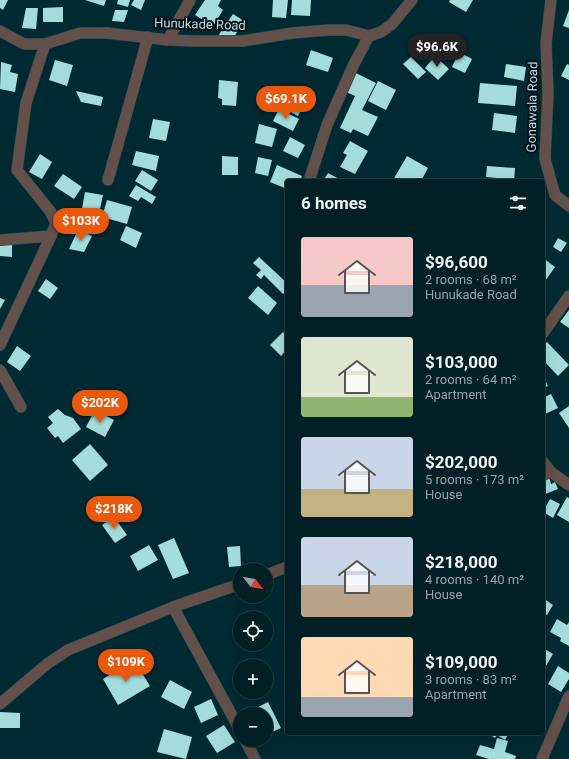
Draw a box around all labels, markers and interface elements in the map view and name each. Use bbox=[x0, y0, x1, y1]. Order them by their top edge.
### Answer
street label: Hunukade Road bbox=[154, 15, 246, 33]
pin: $96.6K bbox=[404, 34, 470, 68]
text: $96.6K bbox=[416, 39, 458, 54]
street label: Gonawala Road bbox=[524, 62, 540, 152]
pin: $69.1K bbox=[253, 86, 319, 120]
text: $69.1K bbox=[265, 91, 307, 106]
icon: filters bbox=[507, 192, 529, 214]
text: 6 homes bbox=[301, 193, 367, 213]
pin: $103K bbox=[53, 208, 109, 242]
text: $103K bbox=[62, 213, 100, 228]
text: $96,600 bbox=[425, 252, 488, 272]
icon: home bbox=[333, 253, 381, 301]
text: 2 rooms · 68 m² bbox=[425, 272, 517, 287]
text: Hunukade Road bbox=[425, 287, 517, 302]
text: $103,000 bbox=[425, 352, 497, 372]
icon: home bbox=[333, 353, 381, 401]
text: 2 rooms · 64 m² bbox=[425, 372, 517, 387]
text: Apartment bbox=[425, 387, 487, 402]
pin: $202K bbox=[72, 390, 128, 424]
text: $202K bbox=[81, 395, 119, 410]
text: $202,000 bbox=[425, 452, 497, 472]
icon: home bbox=[333, 453, 381, 501]
text: 5 rooms · 173 m² bbox=[425, 472, 524, 487]
text: House bbox=[425, 487, 462, 502]
pin: $218K bbox=[86, 496, 142, 530]
text: $218K bbox=[95, 501, 133, 516]
text: $218,000 bbox=[425, 552, 497, 572]
icon: home bbox=[333, 553, 381, 601]
north arrow bbox=[233, 563, 273, 603]
map controls bbox=[233, 563, 273, 747]
text: 4 rooms · 140 m² bbox=[425, 572, 524, 587]
text: House bbox=[425, 587, 462, 602]
button: locate bbox=[233, 611, 273, 651]
pin: $109K bbox=[98, 649, 154, 683]
text: $109,000 bbox=[425, 652, 497, 672]
icon: home bbox=[333, 653, 381, 701]
text: $109K bbox=[107, 654, 145, 669]
button: + bbox=[233, 659, 273, 699]
text: 3 rooms · 83 m² bbox=[425, 672, 517, 687]
text: Apartment bbox=[425, 687, 487, 702]
button: − bbox=[233, 707, 273, 747]

